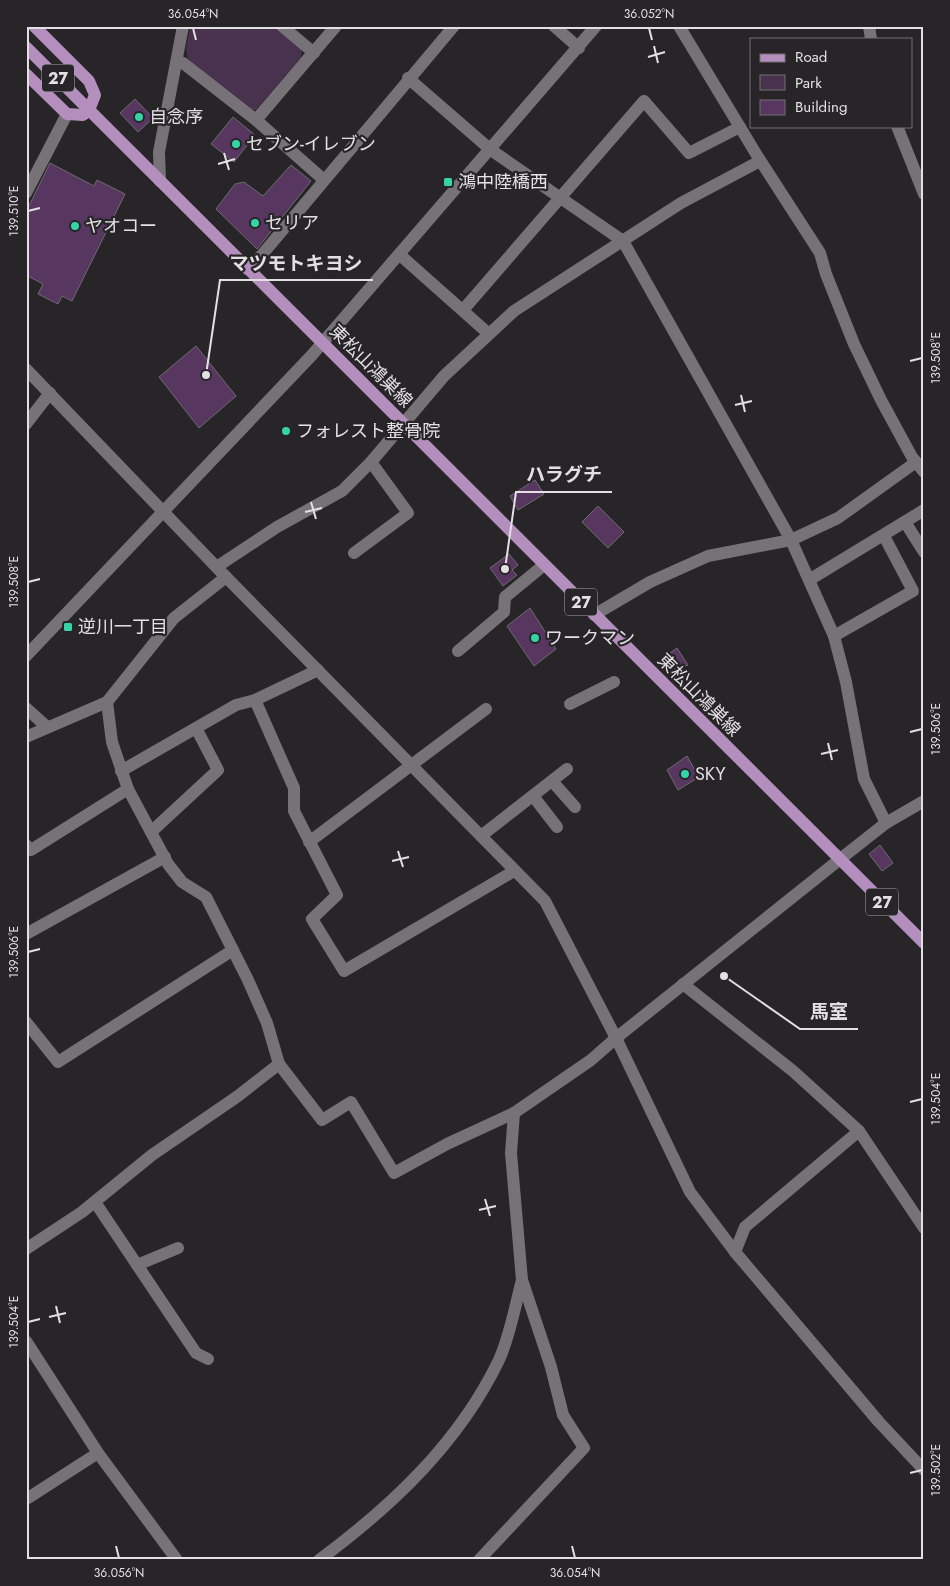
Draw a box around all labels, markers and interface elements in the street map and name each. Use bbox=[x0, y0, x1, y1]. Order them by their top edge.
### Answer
text: 36.054°N bbox=[168, 5, 218, 23]
text: 36.052°N bbox=[624, 5, 674, 23]
legend bbox=[750, 38, 912, 128]
text: Road bbox=[795, 46, 827, 68]
road number: 27 bbox=[42, 64, 74, 92]
text: Park bbox=[795, 72, 822, 94]
text: Building bbox=[795, 96, 847, 118]
place label: 自念序 bbox=[149, 104, 203, 130]
marker: 自念序 bbox=[133, 111, 145, 123]
place label: セブン-イレブン bbox=[246, 131, 376, 157]
marker: セブン-イレブン bbox=[230, 138, 242, 150]
place label: 鴻中陸橋西 bbox=[458, 169, 548, 195]
marker: 鴻中陸橋西 bbox=[442, 176, 454, 188]
text: 139.510°E bbox=[5, 186, 23, 236]
place label: セリア bbox=[265, 210, 319, 236]
place label: ヤオコー bbox=[85, 213, 157, 239]
marker: セリア bbox=[249, 217, 261, 229]
marker: ヤオコー bbox=[69, 220, 81, 232]
callout: マツモトキヨシ bbox=[220, 246, 373, 280]
text: マツモトキヨシ bbox=[229, 250, 363, 277]
street label: 東松山鴻巣線 bbox=[324, 319, 418, 413]
text: 139.508°E bbox=[927, 332, 945, 384]
place label: フォレスト整骨院 bbox=[296, 418, 440, 444]
marker: フォレスト整骨院 bbox=[280, 425, 292, 437]
callout: ハラグチ bbox=[516, 458, 612, 492]
text: ハラグチ bbox=[526, 461, 602, 488]
text: 139.508°E bbox=[5, 556, 23, 608]
road number: 27 bbox=[565, 588, 597, 616]
place label: 逆川一丁目 bbox=[78, 614, 168, 640]
marker: 逆川一丁目 bbox=[62, 621, 74, 633]
place label: ワークマン bbox=[545, 625, 635, 651]
marker: ワークマン bbox=[529, 632, 541, 644]
street label: 東松山鴻巣線 bbox=[652, 648, 746, 742]
text: 139.506°E bbox=[927, 703, 945, 755]
place label: SKY bbox=[695, 761, 727, 787]
marker: SKY bbox=[679, 768, 691, 780]
road number: 27 bbox=[866, 889, 898, 916]
text: 139.506°E bbox=[5, 926, 23, 978]
callout: 馬室 bbox=[800, 995, 858, 1029]
text: 馬室 bbox=[810, 998, 848, 1025]
text: 139.504°E bbox=[927, 1073, 945, 1125]
text: 139.504°E bbox=[5, 1296, 23, 1348]
text: 139.502°E bbox=[927, 1444, 945, 1496]
text: 36.056°N bbox=[94, 1564, 144, 1582]
text: 36.054°N bbox=[550, 1564, 600, 1582]

